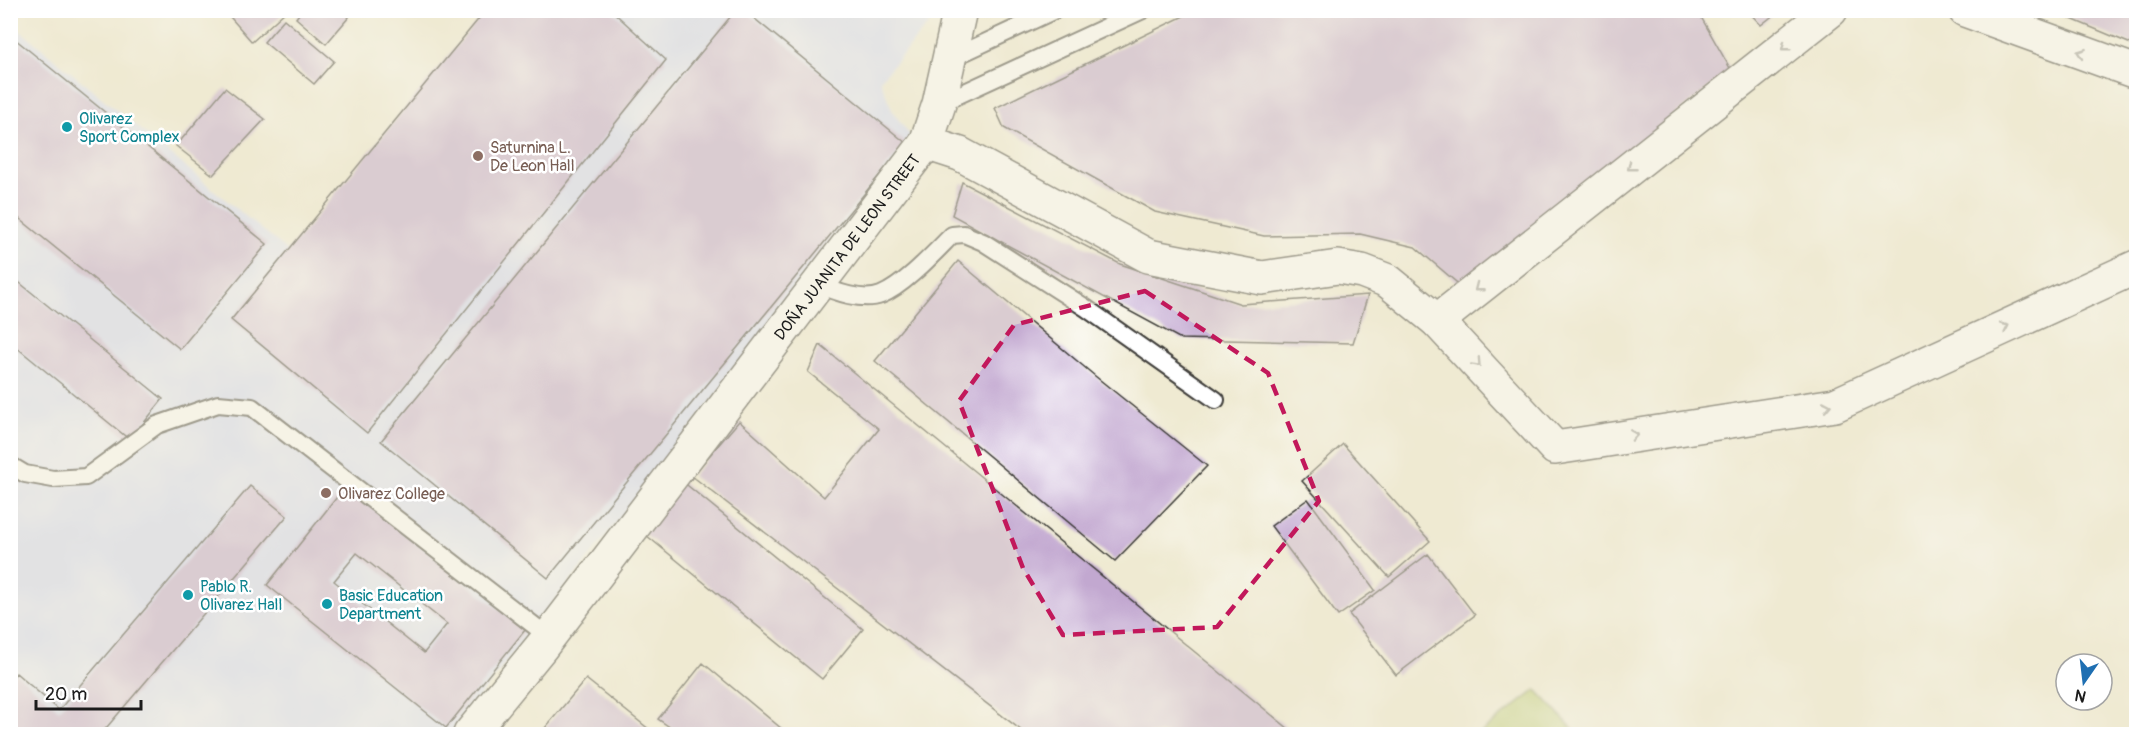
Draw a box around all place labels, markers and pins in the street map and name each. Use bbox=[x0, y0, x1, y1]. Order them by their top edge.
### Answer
place label: Olivarez Sport Complex bbox=[79, 109, 180, 147]
marker: Olivarez Sport Complex bbox=[60, 120, 74, 134]
place label: Saturnina L. De Leon Hall bbox=[490, 138, 574, 176]
marker: Saturnina L. De Leon Hall bbox=[471, 149, 485, 163]
place label: Olivarez College bbox=[338, 484, 445, 504]
marker: Olivarez College bbox=[319, 486, 333, 500]
place label: Pablo R. Olivarez Hall bbox=[200, 577, 282, 615]
place label: Basic Education Department bbox=[339, 586, 443, 624]
marker: Pablo R. Olivarez Hall bbox=[181, 588, 195, 602]
marker: Basic Education Department bbox=[320, 597, 334, 611]

